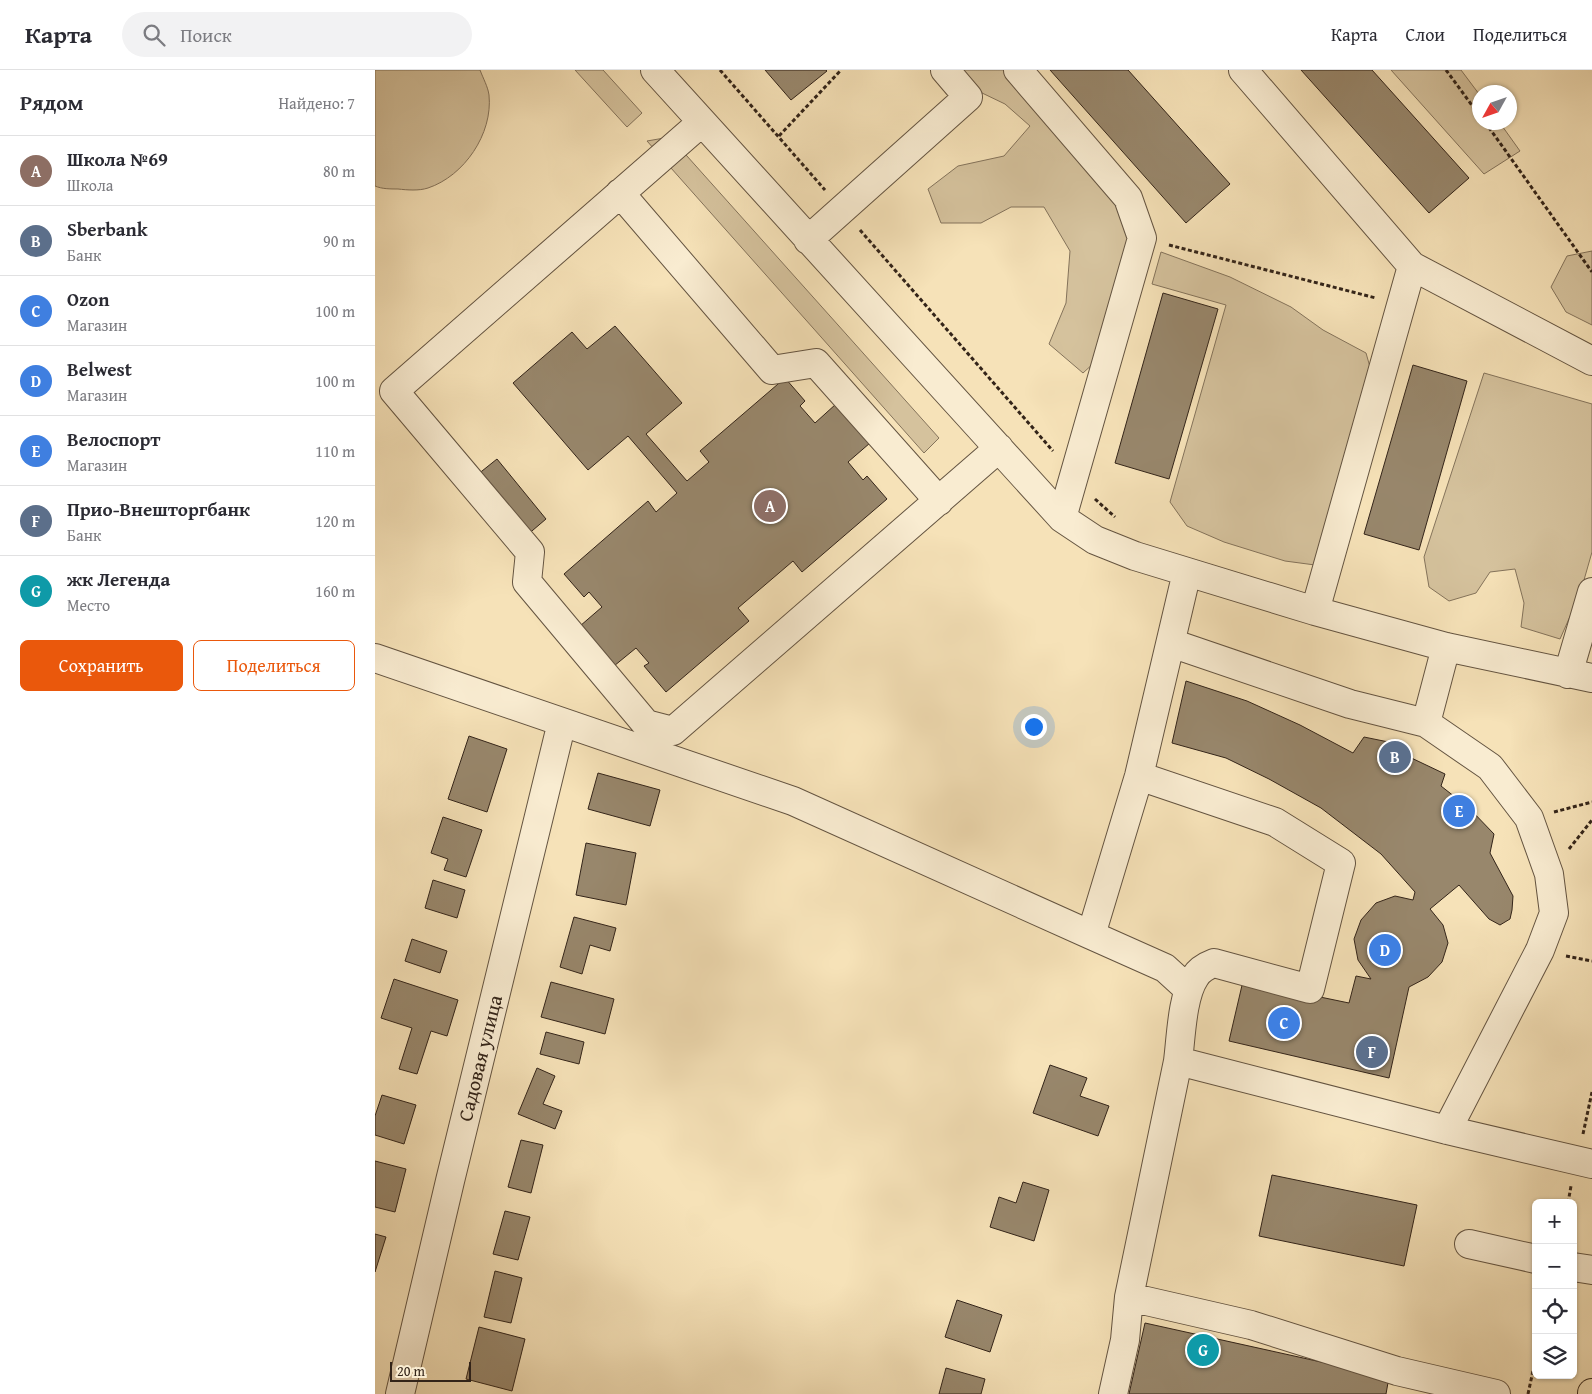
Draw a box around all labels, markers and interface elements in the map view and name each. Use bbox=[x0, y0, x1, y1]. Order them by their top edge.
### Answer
search box bbox=[122, 12, 472, 57]
text: Карта bbox=[25, 17, 92, 52]
icon: search bbox=[140, 21, 168, 49]
text: Поиск bbox=[180, 21, 232, 49]
text: Карта bbox=[1331, 21, 1378, 48]
text: Слои bbox=[1406, 21, 1445, 48]
text: Поделиться bbox=[1473, 21, 1567, 48]
north arrow bbox=[1472, 85, 1517, 130]
text: Рядом bbox=[20, 87, 83, 118]
text: Найдено: 7 bbox=[278, 91, 355, 115]
text: Школа №69 bbox=[67, 145, 168, 173]
text: A bbox=[31, 159, 41, 183]
text: 80 m bbox=[323, 159, 355, 183]
text: Школа bbox=[67, 173, 113, 197]
text: Sberbank bbox=[67, 215, 148, 243]
text: B bbox=[31, 229, 41, 253]
text: 90 m bbox=[323, 229, 355, 253]
text: Банк bbox=[67, 243, 101, 267]
text: Ozon bbox=[67, 285, 109, 313]
text: C bbox=[31, 299, 41, 323]
text: 100 m bbox=[315, 299, 355, 323]
text: Магазин bbox=[67, 313, 127, 337]
text: Belwest bbox=[67, 355, 132, 383]
text: D bbox=[31, 369, 41, 393]
text: 100 m bbox=[315, 369, 355, 393]
text: Магазин bbox=[67, 383, 127, 407]
text: Велоспорт bbox=[67, 425, 160, 453]
text: E bbox=[32, 439, 40, 463]
text: 110 m bbox=[315, 439, 355, 463]
text: Магазин bbox=[67, 453, 127, 477]
pin: A bbox=[754, 487, 786, 525]
text: Прио-Внешторгбанк bbox=[67, 495, 250, 523]
text: F bbox=[32, 509, 40, 533]
text: 120 m bbox=[315, 509, 355, 533]
text: Банк bbox=[67, 523, 101, 547]
text: жк Легенда bbox=[67, 565, 170, 593]
text: G bbox=[31, 579, 41, 603]
text: 160 m bbox=[315, 579, 355, 603]
text: Место bbox=[67, 593, 110, 617]
button: Сохранить bbox=[20, 640, 183, 691]
button: Поделиться bbox=[193, 640, 355, 691]
your location bbox=[1021, 714, 1047, 740]
pin: B bbox=[1379, 738, 1411, 776]
pin: E bbox=[1443, 792, 1475, 830]
pin: D bbox=[1369, 931, 1401, 969]
street label: Садовая улица bbox=[450, 991, 509, 1124]
pin: C bbox=[1268, 1004, 1300, 1042]
pin: F bbox=[1356, 1033, 1388, 1071]
map controls bbox=[1532, 1199, 1577, 1379]
button: + bbox=[1532, 1199, 1577, 1244]
button: − bbox=[1532, 1244, 1577, 1289]
button: locate bbox=[1532, 1289, 1577, 1334]
pin: G bbox=[1187, 1331, 1219, 1369]
button: layers bbox=[1532, 1334, 1577, 1379]
scale bar bbox=[390, 1359, 471, 1382]
text: 20 m bbox=[397, 1361, 425, 1381]

